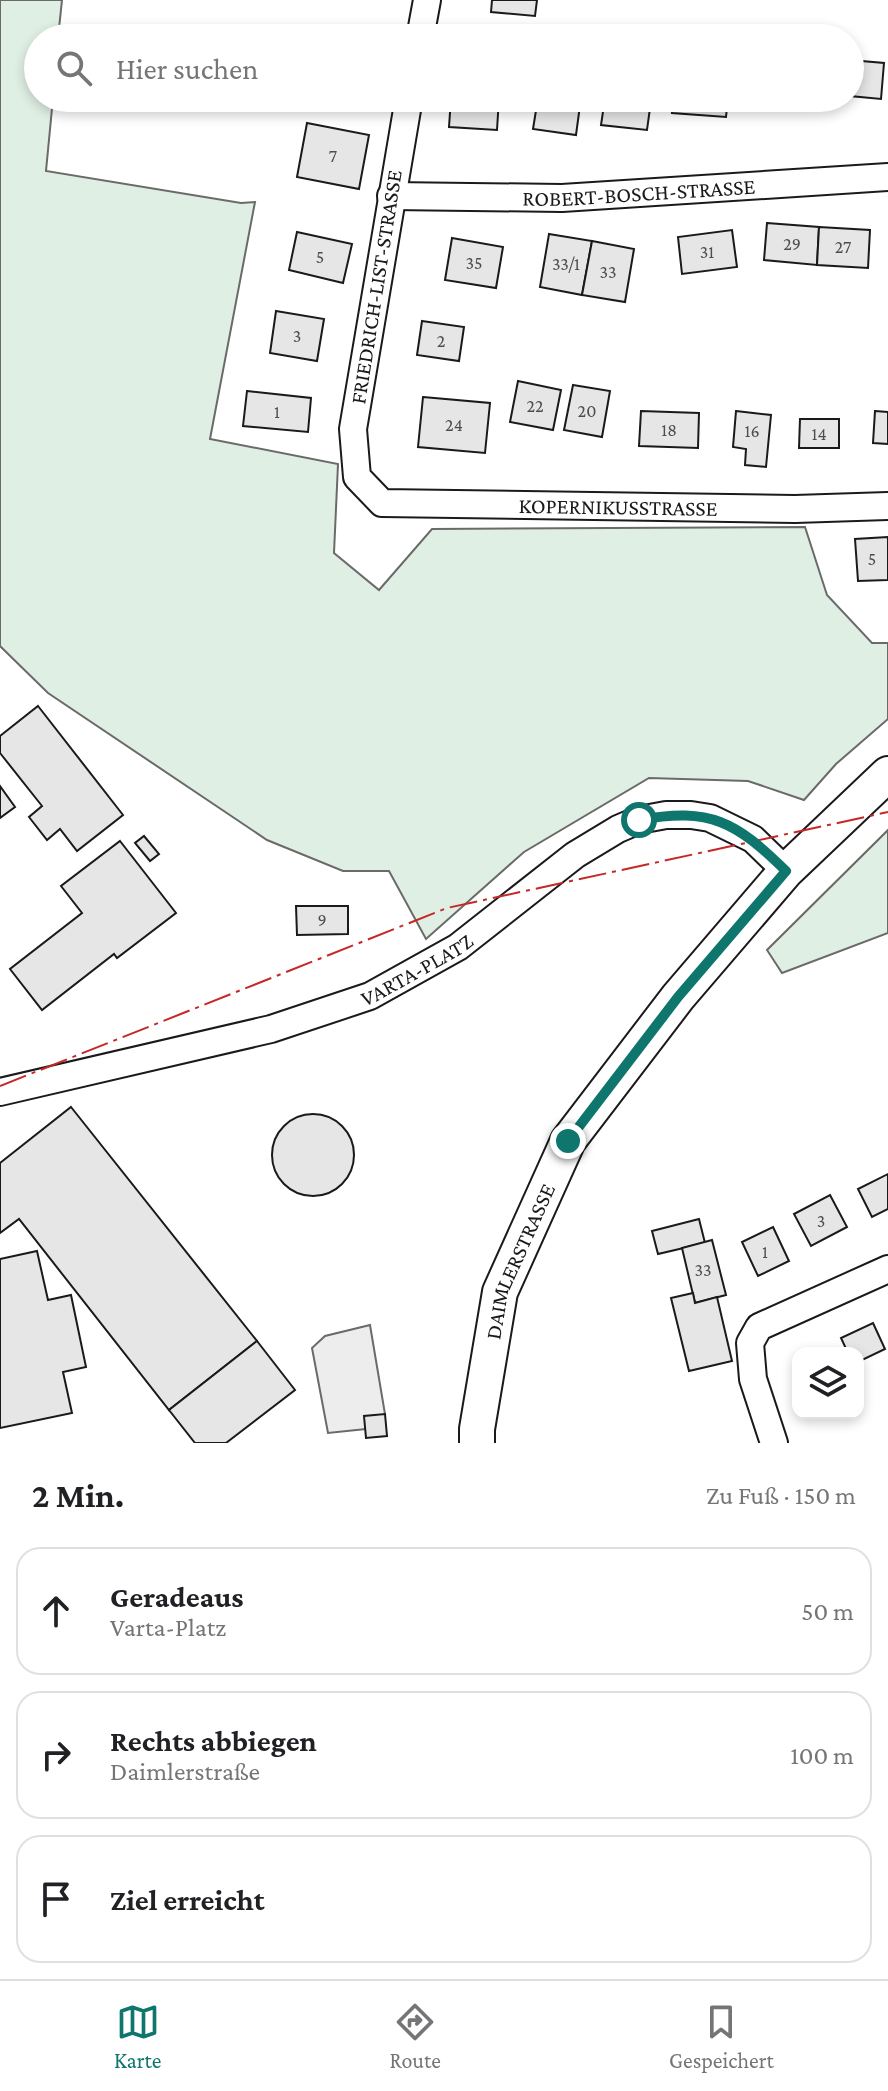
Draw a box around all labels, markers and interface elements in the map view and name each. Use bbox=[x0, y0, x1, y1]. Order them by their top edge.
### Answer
search box bbox=[24, 24, 864, 112]
icon: search bbox=[52, 46, 96, 90]
text: Hier suchen bbox=[116, 52, 258, 85]
house number: 7 bbox=[329, 146, 337, 166]
street label: FRIEDRICH-LIST-STRASSE bbox=[345, 168, 407, 406]
street label: ROBERT-BOSCH-STRASSE bbox=[522, 173, 756, 211]
house number: 29 bbox=[783, 234, 801, 254]
house number: 27 bbox=[835, 237, 851, 257]
house number: 31 bbox=[700, 242, 714, 262]
house number: 5 bbox=[316, 247, 324, 267]
house number: 35 bbox=[465, 253, 483, 273]
house number: 33/1 bbox=[552, 254, 580, 274]
house number: 33 bbox=[600, 262, 617, 282]
house number: 3 bbox=[293, 326, 301, 346]
house number: 2 bbox=[437, 331, 445, 351]
house number: 22 bbox=[526, 396, 544, 416]
house number: 20 bbox=[578, 401, 596, 421]
house number: 1 bbox=[274, 402, 280, 422]
house number: 24 bbox=[445, 415, 463, 435]
house number: 18 bbox=[661, 420, 677, 440]
house number: 16 bbox=[744, 421, 760, 441]
house number: 14 bbox=[811, 424, 827, 444]
street label: KOPERNIKUSSTRASSE bbox=[518, 492, 718, 520]
house number: 5 bbox=[868, 549, 876, 569]
route start bbox=[621, 802, 657, 838]
house number: 9 bbox=[317, 910, 327, 930]
street label: VARTA-PLATZ bbox=[358, 928, 478, 1011]
route end bbox=[550, 1123, 586, 1159]
street label: DAIMLERSTRASSE bbox=[480, 1179, 560, 1341]
house number: 3 bbox=[817, 1211, 825, 1231]
house number: 1 bbox=[762, 1242, 768, 1262]
house number: 33 bbox=[695, 1260, 712, 1280]
map controls bbox=[792, 1347, 864, 1419]
button: layers bbox=[792, 1347, 864, 1419]
text: 2 Min. bbox=[32, 1477, 124, 1514]
text: Zu Fuß · 150 m bbox=[706, 1481, 856, 1510]
text: Geradeaus bbox=[110, 1580, 244, 1613]
icon: ahead bbox=[34, 1589, 78, 1633]
text: 50 m bbox=[801, 1597, 854, 1626]
text: Varta-Platz bbox=[110, 1613, 226, 1642]
text: Rechts abbiegen bbox=[110, 1724, 317, 1757]
icon: right bbox=[34, 1733, 78, 1777]
text: 100 m bbox=[790, 1741, 854, 1770]
text: Daimlerstraße bbox=[110, 1757, 260, 1786]
icon: arrive bbox=[34, 1877, 78, 1921]
text: Ziel erreicht bbox=[110, 1883, 265, 1916]
tab: Karte bbox=[114, 2000, 161, 2073]
tab: Route bbox=[390, 2000, 441, 2073]
tab: Gespeichert bbox=[669, 2000, 774, 2073]

